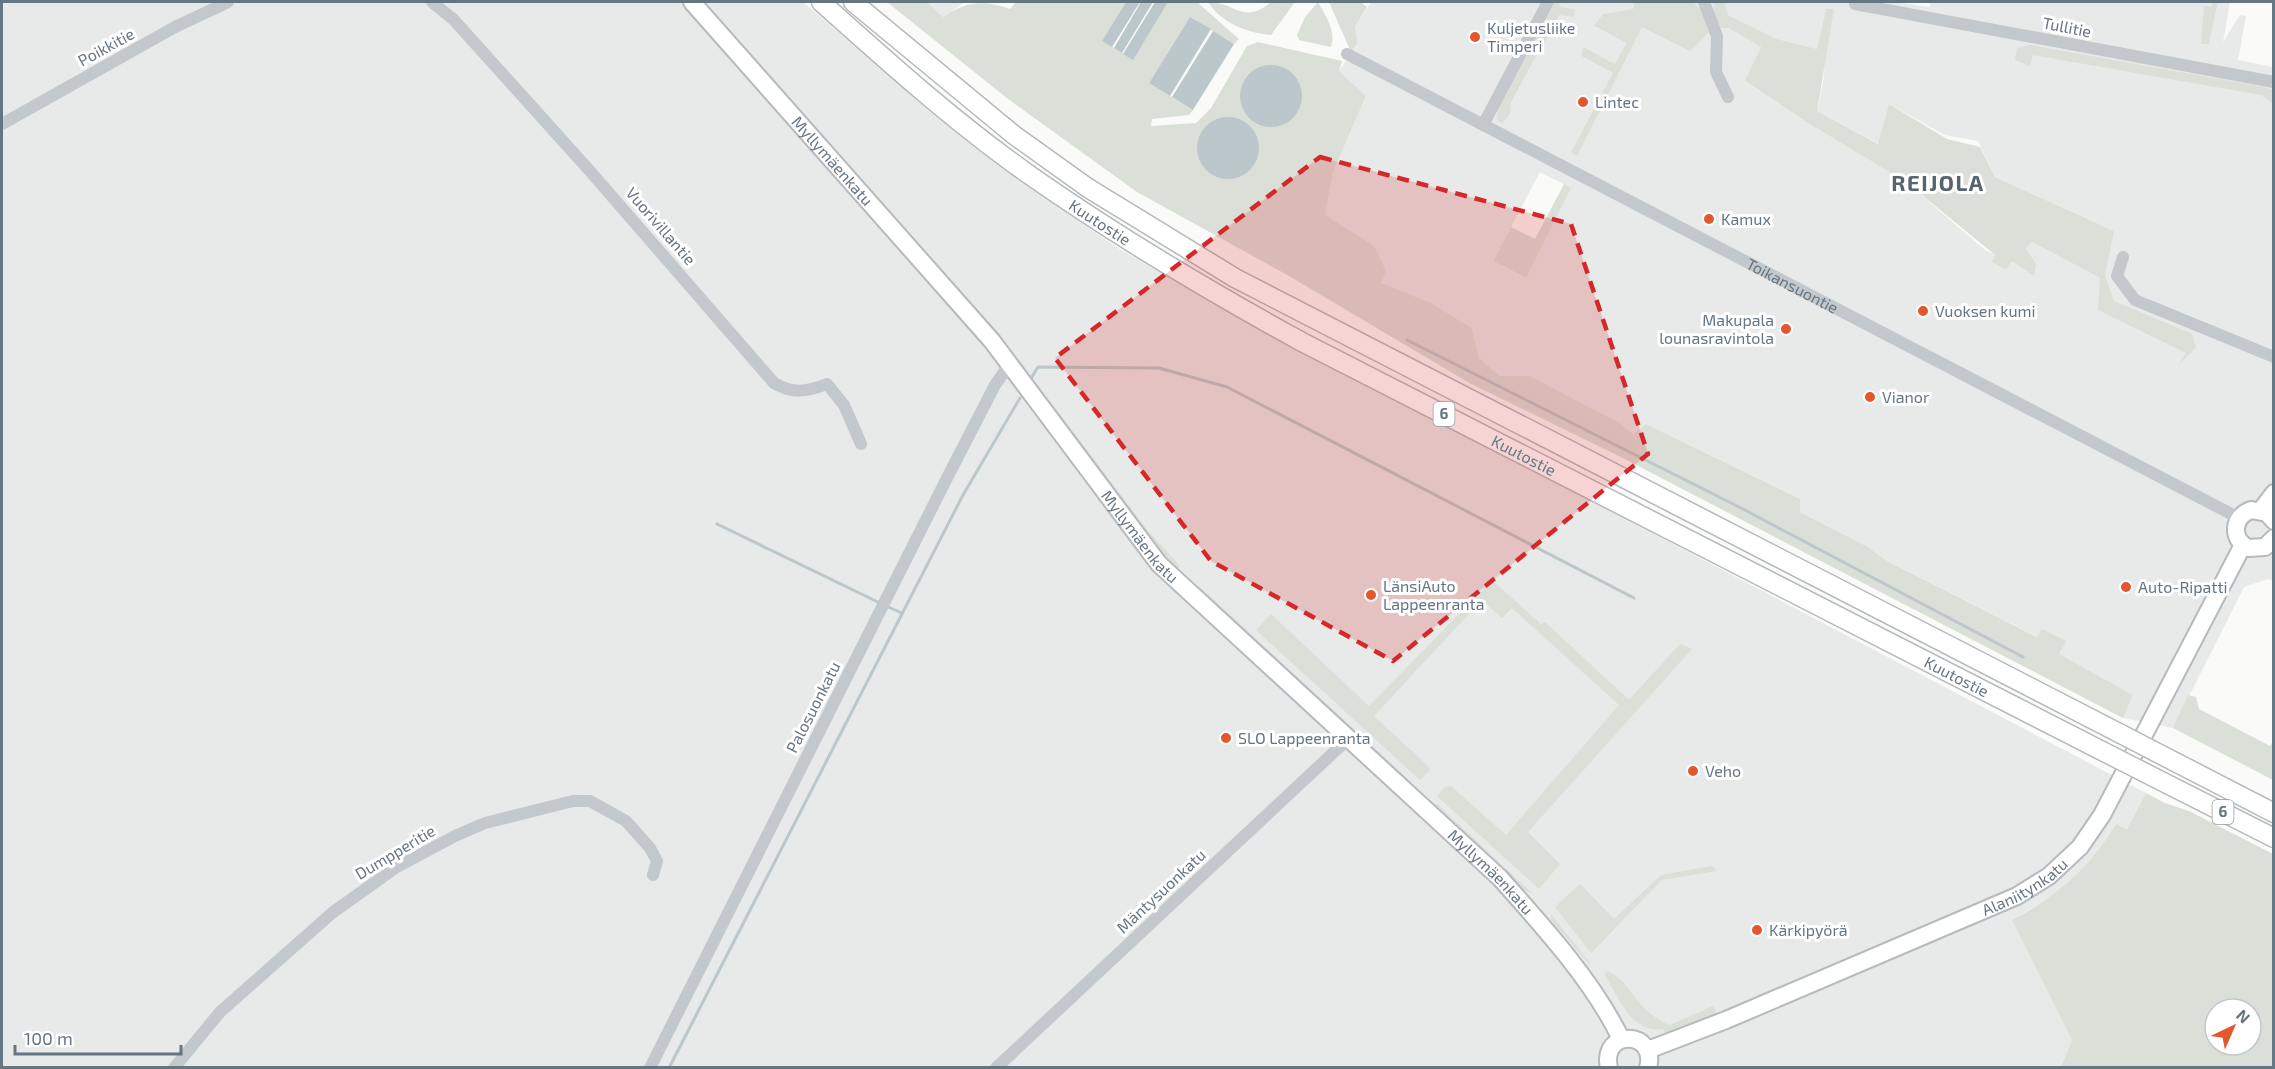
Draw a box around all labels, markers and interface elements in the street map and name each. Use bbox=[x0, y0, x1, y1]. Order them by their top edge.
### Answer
street label: Tullitie bbox=[2041, 12, 2093, 41]
place label: Kuljetusliike Timperi bbox=[1487, 18, 1575, 55]
street label: Poikkitie bbox=[74, 23, 137, 70]
marker: Kuljetusliike Timperi bbox=[1468, 30, 1482, 44]
place label: Lintec bbox=[1595, 92, 1639, 111]
marker: Lintec bbox=[1576, 95, 1590, 109]
street label: Myllymäenkatu bbox=[788, 112, 877, 209]
district label: REIJOLA bbox=[1891, 169, 1985, 195]
street label: Vuorivillantie bbox=[623, 183, 700, 268]
street label: Kuutostie bbox=[1066, 195, 1135, 249]
place label: Kamux bbox=[1721, 209, 1771, 228]
marker: Kamux bbox=[1702, 212, 1716, 226]
street label: Toikansuontie bbox=[1743, 253, 1842, 317]
place label: Vuoksen kumi bbox=[1935, 301, 2036, 320]
marker: Vuoksen kumi bbox=[1916, 304, 1930, 318]
place label: Makupala lounasravintola bbox=[1659, 310, 1774, 347]
marker: Makupala lounasravintola bbox=[1779, 322, 1793, 336]
place label: Vianor bbox=[1882, 387, 1930, 406]
marker: Vianor bbox=[1863, 390, 1877, 404]
road number: 6 bbox=[1434, 402, 1454, 426]
street label: Kuutostie bbox=[1489, 431, 1559, 479]
street label: Myllymäenkatu bbox=[1098, 486, 1183, 586]
place label: LänsiAuto Lappeenranta bbox=[1383, 576, 1484, 613]
place label: Auto-Ripatti bbox=[2138, 577, 2228, 596]
marker: Auto-Ripatti bbox=[2119, 580, 2133, 594]
marker: LänsiAuto Lappeenranta bbox=[1364, 588, 1378, 602]
street label: Kuutostie bbox=[1922, 652, 1992, 700]
street label: Palosuonkatu bbox=[781, 658, 844, 756]
place label: SLO Lappeenranta bbox=[1238, 728, 1371, 747]
marker: SLO Lappeenranta bbox=[1219, 731, 1233, 745]
place label: Veho bbox=[1705, 761, 1741, 780]
marker: Veho bbox=[1686, 764, 1700, 778]
road number: 6 bbox=[2212, 800, 2234, 824]
street label: Dumpperitie bbox=[351, 820, 438, 883]
street label: Myllymäenkatu bbox=[1444, 825, 1538, 918]
street label: Mäntysuonkatu bbox=[1112, 845, 1209, 937]
street label: Alaniitynkatu bbox=[1979, 854, 2071, 919]
place label: Kärkipyörä bbox=[1769, 920, 1848, 939]
marker: Kärkipyörä bbox=[1750, 923, 1764, 937]
north arrow bbox=[2203, 997, 2263, 1057]
text: N bbox=[2233, 1005, 2255, 1027]
scale bar bbox=[15, 1018, 182, 1056]
text: 100 m bbox=[24, 1027, 73, 1049]

